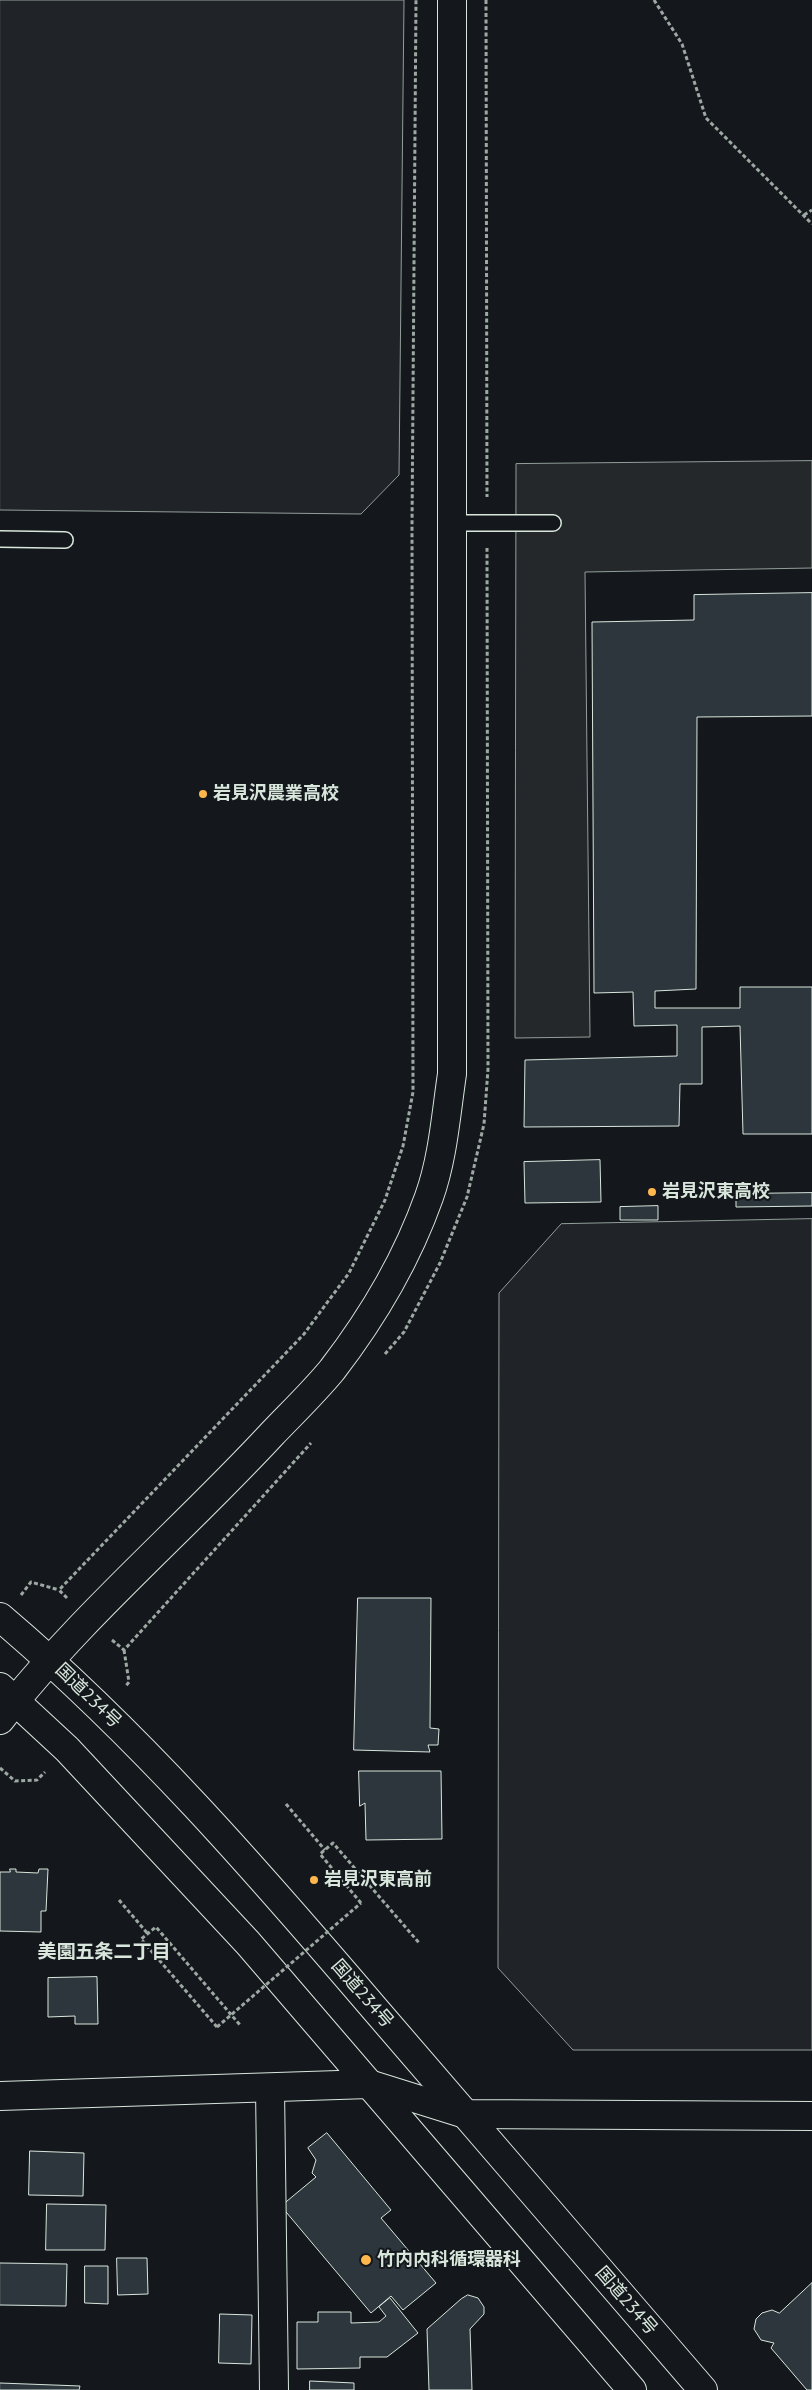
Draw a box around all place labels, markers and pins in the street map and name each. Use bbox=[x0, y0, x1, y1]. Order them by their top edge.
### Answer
place label: 岩見沢農業高校 bbox=[213, 783, 339, 805]
marker: 岩見沢農業高校 bbox=[197, 788, 209, 800]
place label: 岩見沢東高校 bbox=[662, 1181, 770, 1203]
marker: 岩見沢東高校 bbox=[646, 1186, 658, 1198]
place label: 岩見沢東高前 bbox=[324, 1869, 432, 1891]
marker: 岩見沢東高前 bbox=[308, 1874, 320, 1886]
place label: 竹内内科循環器科 bbox=[377, 2249, 521, 2271]
marker: 竹内内科循環器科 bbox=[359, 2253, 373, 2267]

